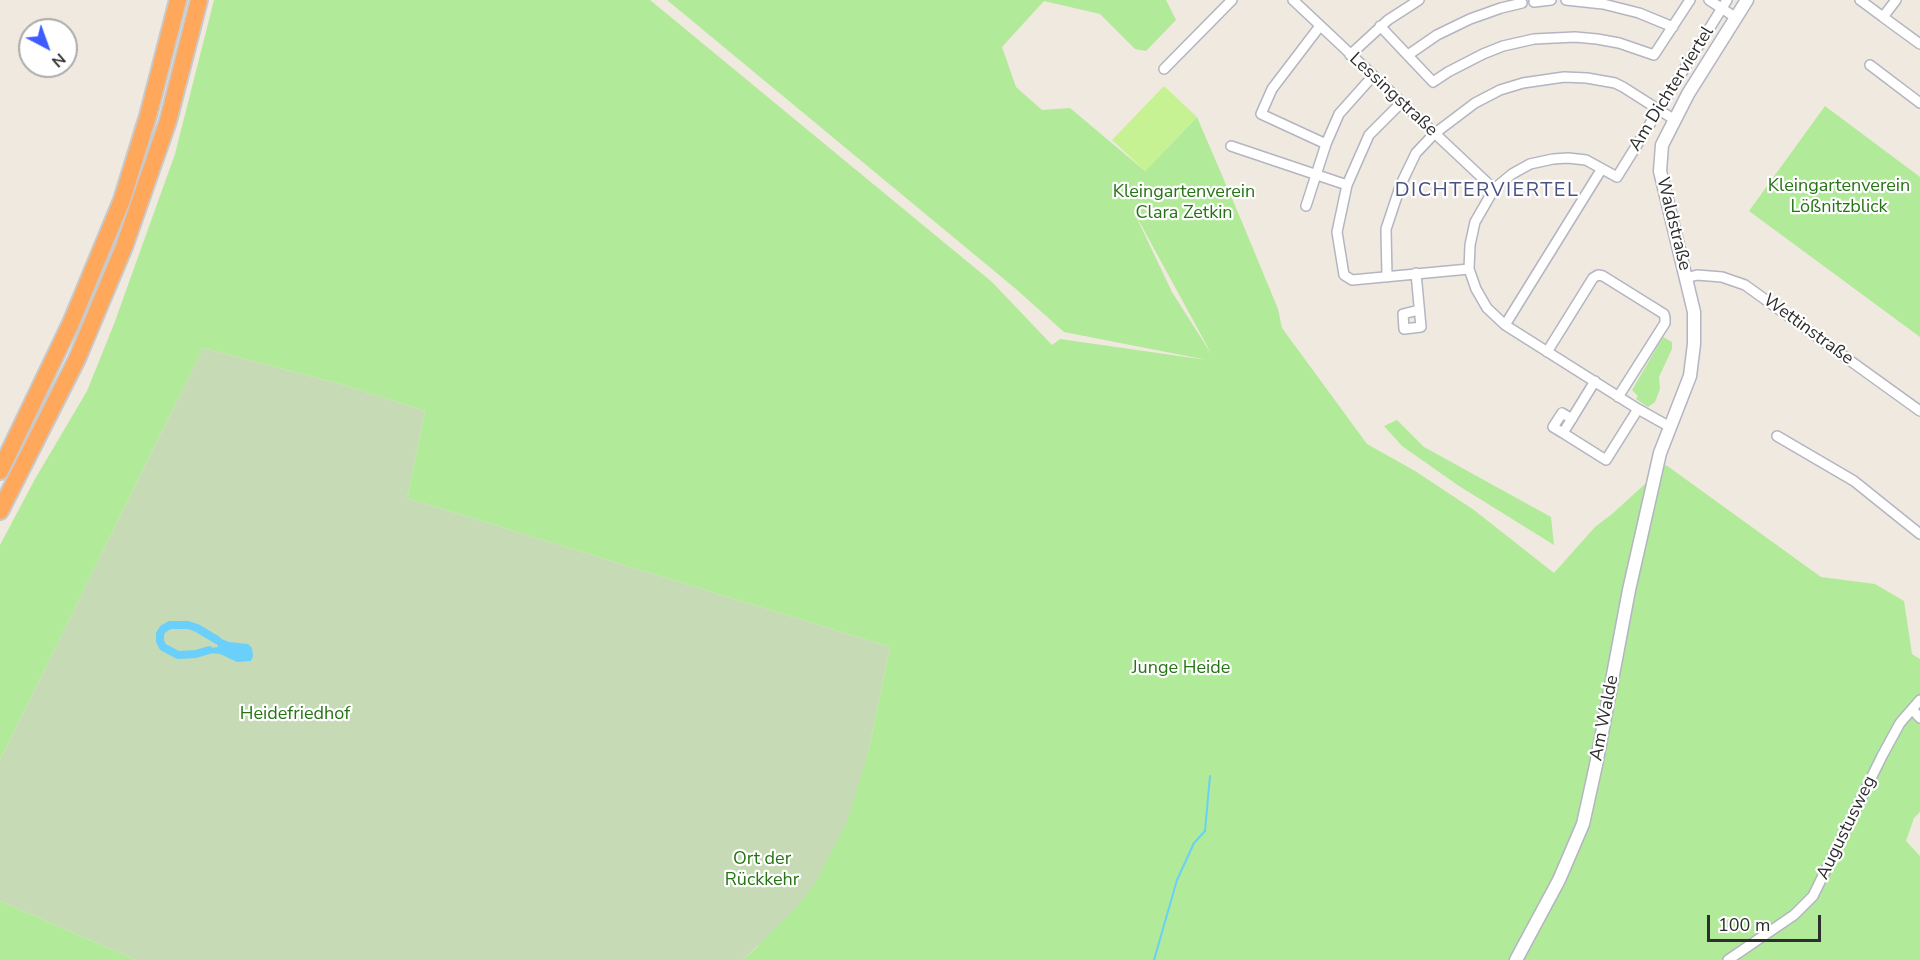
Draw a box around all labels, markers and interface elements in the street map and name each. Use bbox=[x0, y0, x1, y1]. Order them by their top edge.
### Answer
north arrow bbox=[18, 18, 78, 78]
street label: Am Dichterviertel bbox=[1625, 23, 1719, 155]
text: N bbox=[47, 48, 70, 72]
street label: Lessingstraße bbox=[1344, 49, 1442, 141]
street label: Waldstraße bbox=[1651, 175, 1695, 273]
park label: Kleingartenverein Lößnitzblick bbox=[1768, 176, 1910, 219]
district label: DICHTERVIERTEL bbox=[1395, 179, 1579, 203]
park label: Kleingartenverein Clara Zetkin bbox=[1113, 182, 1255, 224]
street label: Wettinstraße bbox=[1759, 290, 1857, 370]
park label: Junge Heide bbox=[1132, 658, 1230, 680]
street label: Am Walde bbox=[1586, 673, 1624, 763]
park label: Heidefriedhof bbox=[240, 704, 350, 726]
street label: Augustusweg bbox=[1813, 773, 1881, 883]
park label: Ort der Rückkehr bbox=[725, 849, 799, 892]
scale bar bbox=[1710, 903, 1824, 941]
text: 100 m bbox=[1718, 913, 1770, 937]

